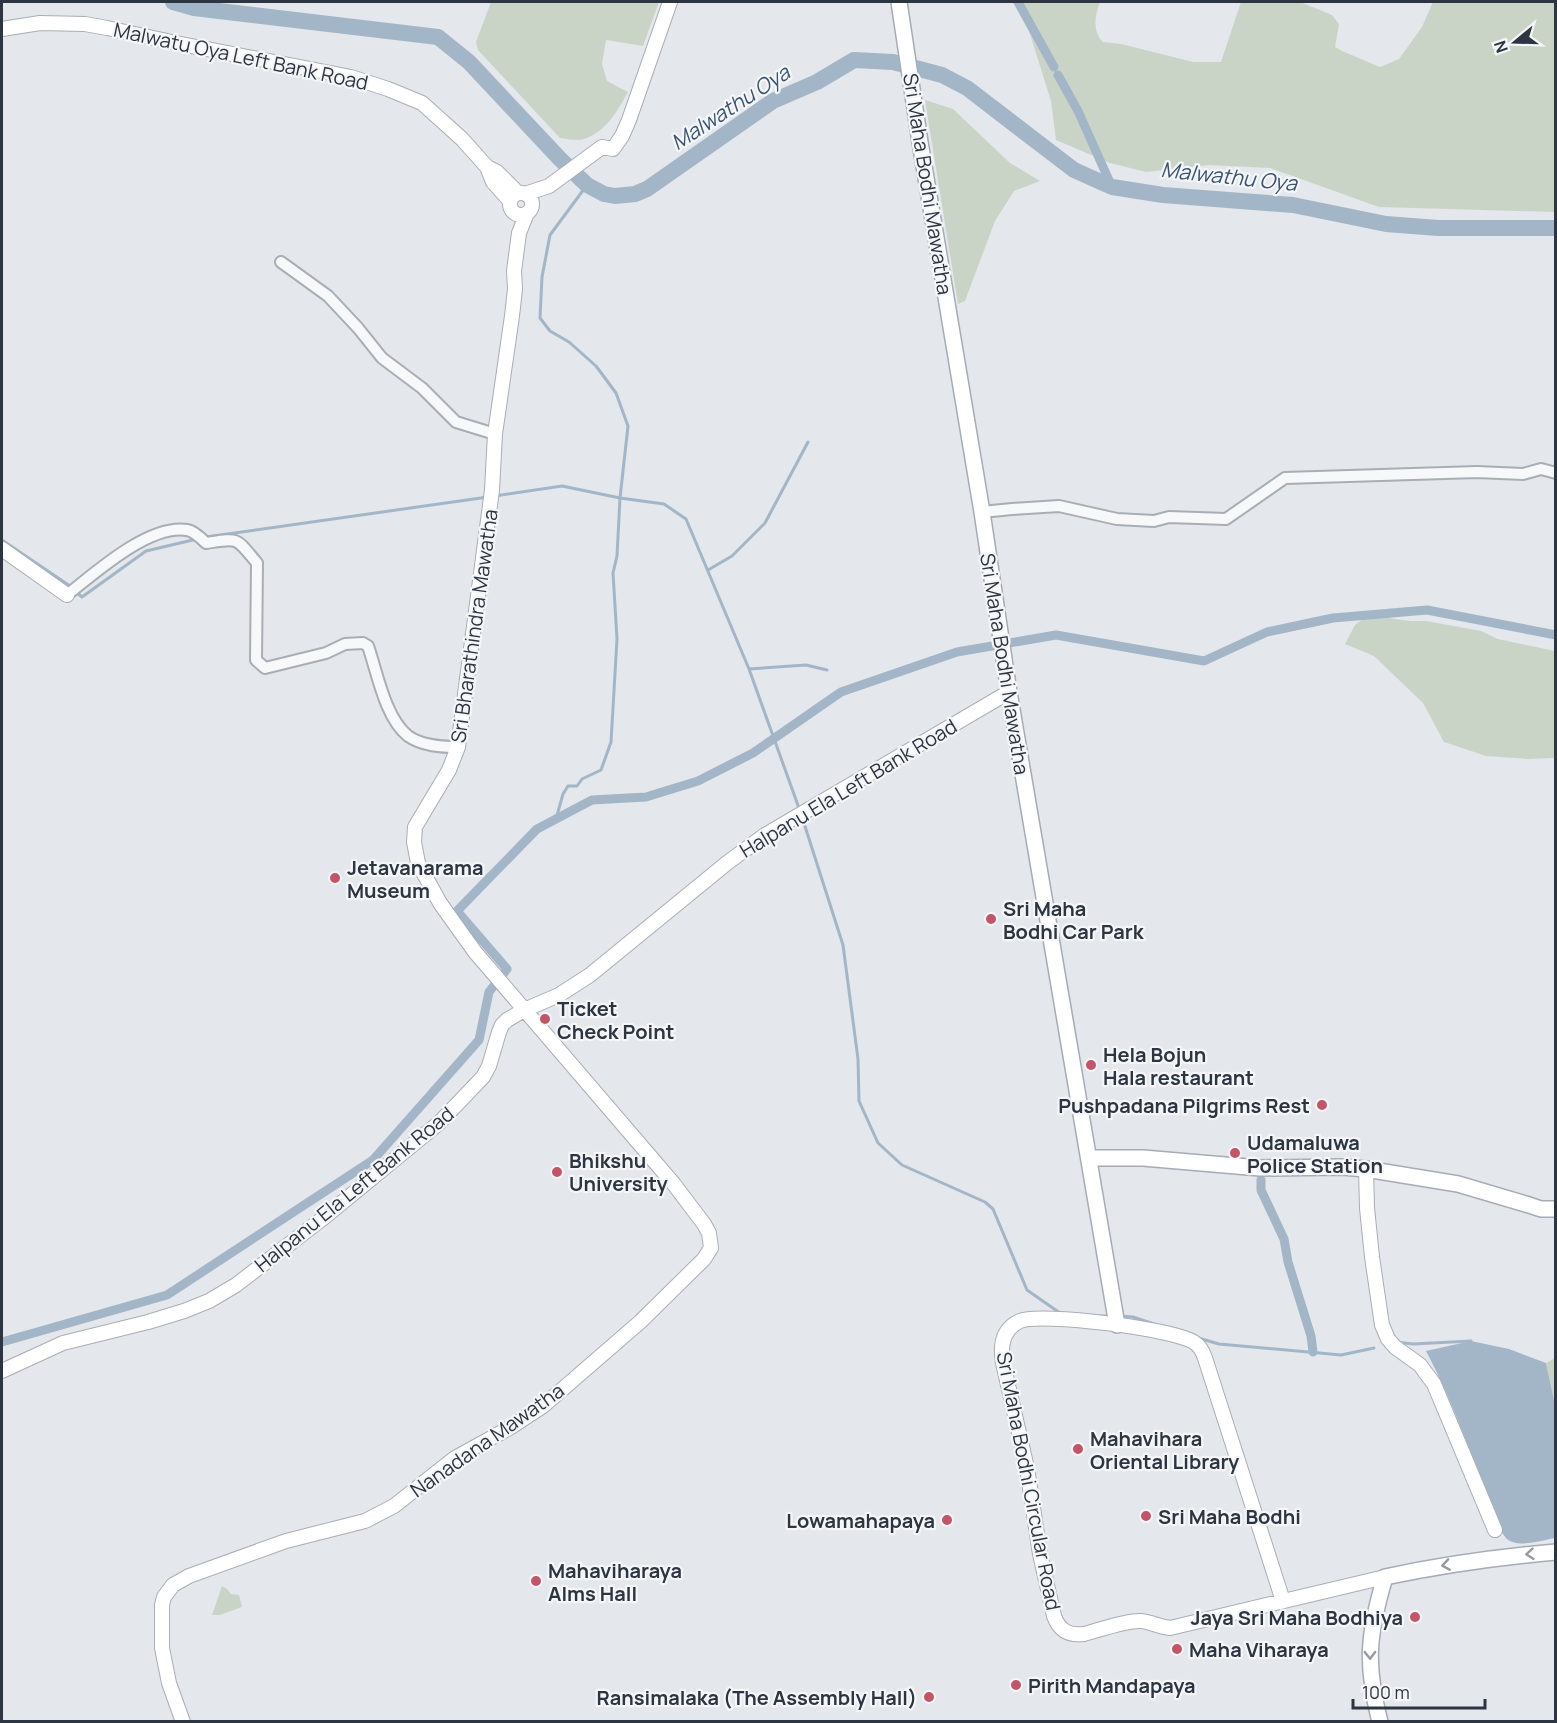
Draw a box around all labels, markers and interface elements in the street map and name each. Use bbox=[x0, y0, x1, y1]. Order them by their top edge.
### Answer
north arrow bbox=[1485, 12, 1545, 72]
street label: Malwatu Oya Left Bank Road bbox=[111, 16, 371, 96]
text: N bbox=[1489, 38, 1513, 56]
water label: Malwathu Oya bbox=[665, 57, 796, 156]
street label: Sri Maha Bodhi Mawatha bbox=[897, 71, 959, 297]
water label: Malwathu Oya bbox=[1160, 155, 1300, 197]
street label: Sri Bharathindra Mawatha bbox=[444, 507, 504, 745]
street label: Sri Maha Bodhi Mawatha bbox=[974, 551, 1036, 777]
street label: Halpanu Ela Left Bank Road bbox=[734, 712, 962, 864]
place label: Jetavanarama Museum bbox=[347, 854, 484, 904]
marker: Jetavanarama Museum bbox=[328, 871, 342, 885]
place label: Sri Maha Bodhi Car Park bbox=[1003, 895, 1145, 945]
marker: Sri Maha Bodhi Car Park bbox=[984, 912, 998, 926]
place label: Ticket Check Point bbox=[557, 995, 674, 1045]
marker: Ticket Check Point bbox=[538, 1012, 552, 1026]
place label: Hela Bojun Hala restaurant bbox=[1103, 1041, 1254, 1091]
marker: Hela Bojun Hala restaurant bbox=[1084, 1058, 1098, 1072]
place label: Pushpadana Pilgrims Rest bbox=[1058, 1092, 1310, 1119]
marker: Pushpadana Pilgrims Rest bbox=[1315, 1098, 1329, 1112]
street label: Halpanu Ela Left Bank Road bbox=[249, 1100, 459, 1278]
place label: Udamaluwa Police Station bbox=[1247, 1129, 1383, 1179]
marker: Udamaluwa Police Station bbox=[1228, 1146, 1242, 1160]
place label: Bhikshu University bbox=[569, 1147, 669, 1197]
marker: Bhikshu University bbox=[550, 1165, 564, 1179]
street label: Sri Maha Bodhi Circular Road bbox=[991, 1349, 1067, 1613]
street label: Nanadana Mawatha bbox=[405, 1377, 569, 1503]
place label: Mahavihara Oriental Library bbox=[1090, 1425, 1240, 1475]
marker: Mahavihara Oriental Library bbox=[1071, 1442, 1085, 1456]
place label: Sri Maha Bodhi bbox=[1158, 1503, 1301, 1530]
place label: Lowamahapaya bbox=[786, 1507, 935, 1534]
marker: Sri Maha Bodhi bbox=[1139, 1509, 1153, 1523]
marker: Lowamahapaya bbox=[940, 1513, 954, 1527]
one-way arrow bbox=[1525, 1547, 1534, 1560]
place label: Mahaviharaya Alms Hall bbox=[548, 1557, 682, 1607]
one-way arrow bbox=[1441, 1558, 1451, 1571]
marker: Mahaviharaya Alms Hall bbox=[529, 1574, 543, 1588]
place label: Jaya Sri Maha Bodhiya bbox=[1191, 1604, 1403, 1631]
marker: Jaya Sri Maha Bodhiya bbox=[1408, 1610, 1422, 1624]
place label: Maha Viharaya bbox=[1189, 1636, 1329, 1663]
marker: Maha Viharaya bbox=[1170, 1642, 1184, 1656]
one-way arrow bbox=[1364, 1651, 1376, 1660]
place label: Pirith Mandapaya bbox=[1028, 1672, 1196, 1699]
scale bar bbox=[1353, 1672, 1485, 1710]
marker: Pirith Mandapaya bbox=[1009, 1678, 1023, 1692]
text: 100 m bbox=[1362, 1680, 1410, 1704]
place label: Ransimalaka (The Assembly Hall) bbox=[597, 1684, 917, 1711]
marker: Ransimalaka (The Assembly Hall) bbox=[922, 1690, 936, 1704]

